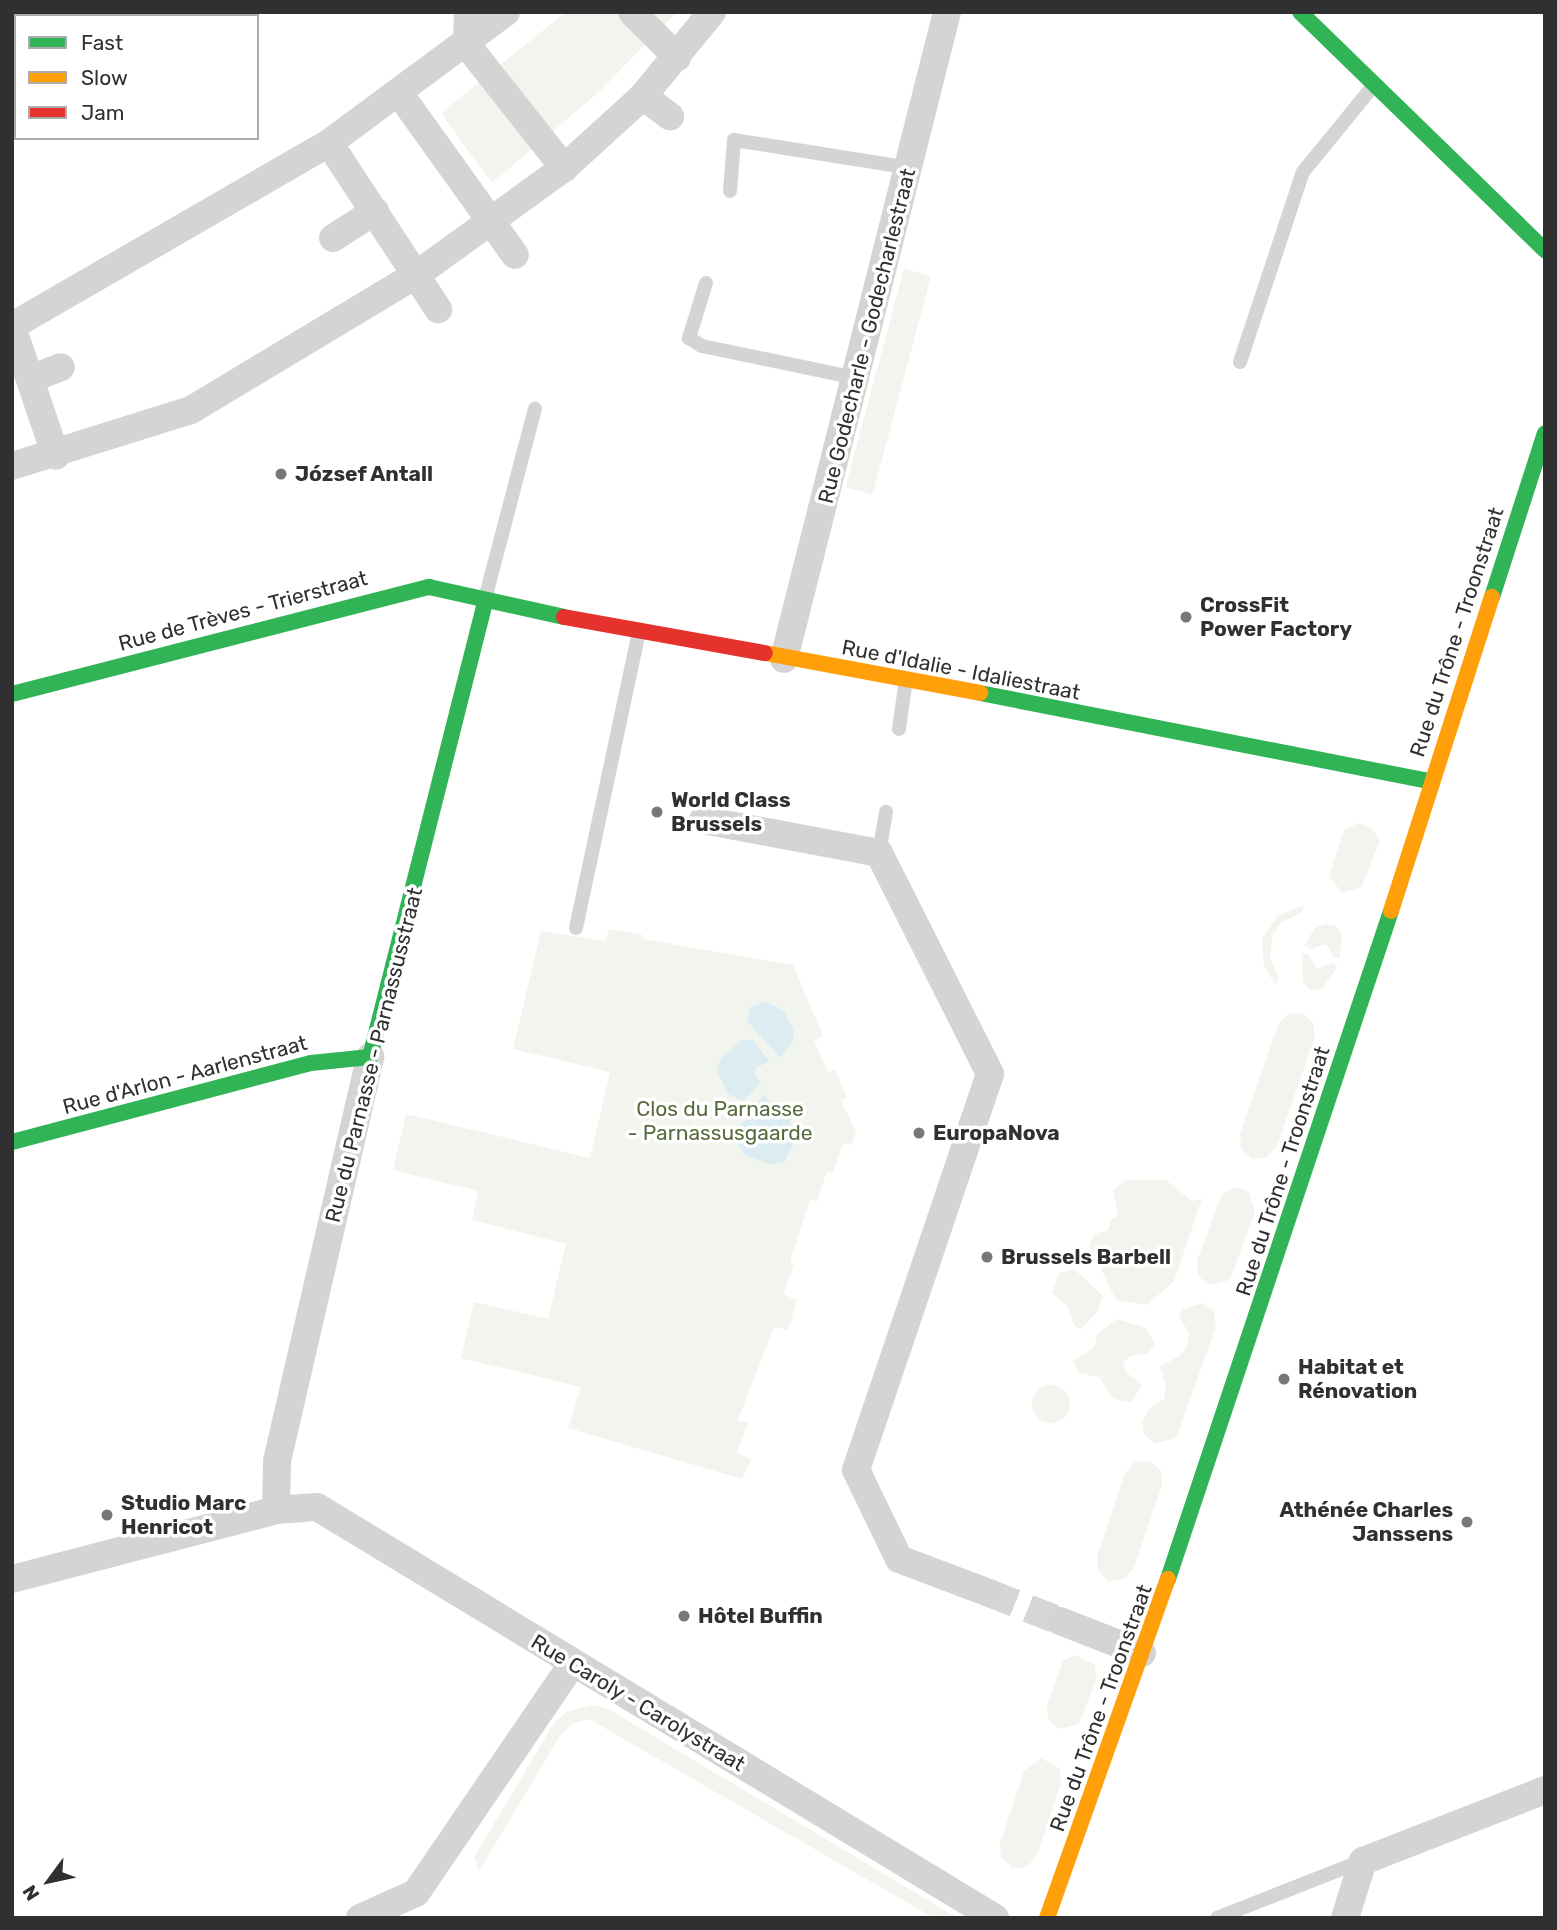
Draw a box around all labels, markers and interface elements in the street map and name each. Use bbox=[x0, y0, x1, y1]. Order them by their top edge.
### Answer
legend bbox=[14, 14, 259, 140]
text: Fast bbox=[81, 30, 123, 55]
text: Slow bbox=[81, 65, 128, 90]
text: Jam bbox=[81, 100, 125, 125]
street label: Rue Godecharle - Godecharlestraat bbox=[813, 166, 921, 506]
place label: József Antall bbox=[295, 461, 434, 487]
marker: József Antall bbox=[273, 466, 289, 482]
street label: Rue du Trône - Troonstraat bbox=[1405, 504, 1509, 760]
street label: Rue de Trèves - Trierstraat bbox=[115, 565, 371, 657]
place label: CrossFit Power Factory bbox=[1200, 592, 1352, 642]
marker: CrossFit Power Factory bbox=[1178, 609, 1194, 625]
street label: Rue d'Idalie - Idaliestraat bbox=[840, 635, 1082, 705]
place label: World Class Brussels bbox=[671, 787, 791, 837]
marker: World Class Brussels bbox=[649, 804, 665, 820]
street label: Rue du Parnasse - Parnassusstraat bbox=[320, 885, 428, 1225]
street label: Rue d'Arlon - Aarlenstraat bbox=[60, 1030, 310, 1120]
street label: Rue du Trône - Troonstraat bbox=[1231, 1043, 1335, 1299]
park label: Clos du Parnasse - Parnassusgaarde bbox=[628, 1096, 812, 1146]
place label: EuropaNova bbox=[933, 1120, 1060, 1146]
marker: EuropaNova bbox=[911, 1125, 927, 1141]
place label: Brussels Barbell bbox=[1001, 1244, 1171, 1270]
marker: Brussels Barbell bbox=[979, 1249, 995, 1265]
place label: Habitat et Rénovation bbox=[1298, 1354, 1417, 1404]
marker: Habitat et Rénovation bbox=[1276, 1371, 1292, 1387]
place label: Studio Marc Henricot bbox=[121, 1490, 246, 1540]
place label: Athénée Charles Janssens bbox=[1279, 1497, 1453, 1547]
marker: Studio Marc Henricot bbox=[99, 1507, 115, 1523]
marker: Athénée Charles Janssens bbox=[1459, 1514, 1475, 1530]
street label: Rue du Trône - Troonstraat bbox=[1044, 1581, 1158, 1835]
place label: Hôtel Buffin bbox=[698, 1603, 823, 1629]
marker: Hôtel Buffin bbox=[676, 1608, 692, 1624]
street label: Rue Caroly - Carolystraat bbox=[526, 1629, 750, 1777]
north arrow bbox=[14, 1846, 84, 1916]
text: N bbox=[18, 1881, 44, 1905]

